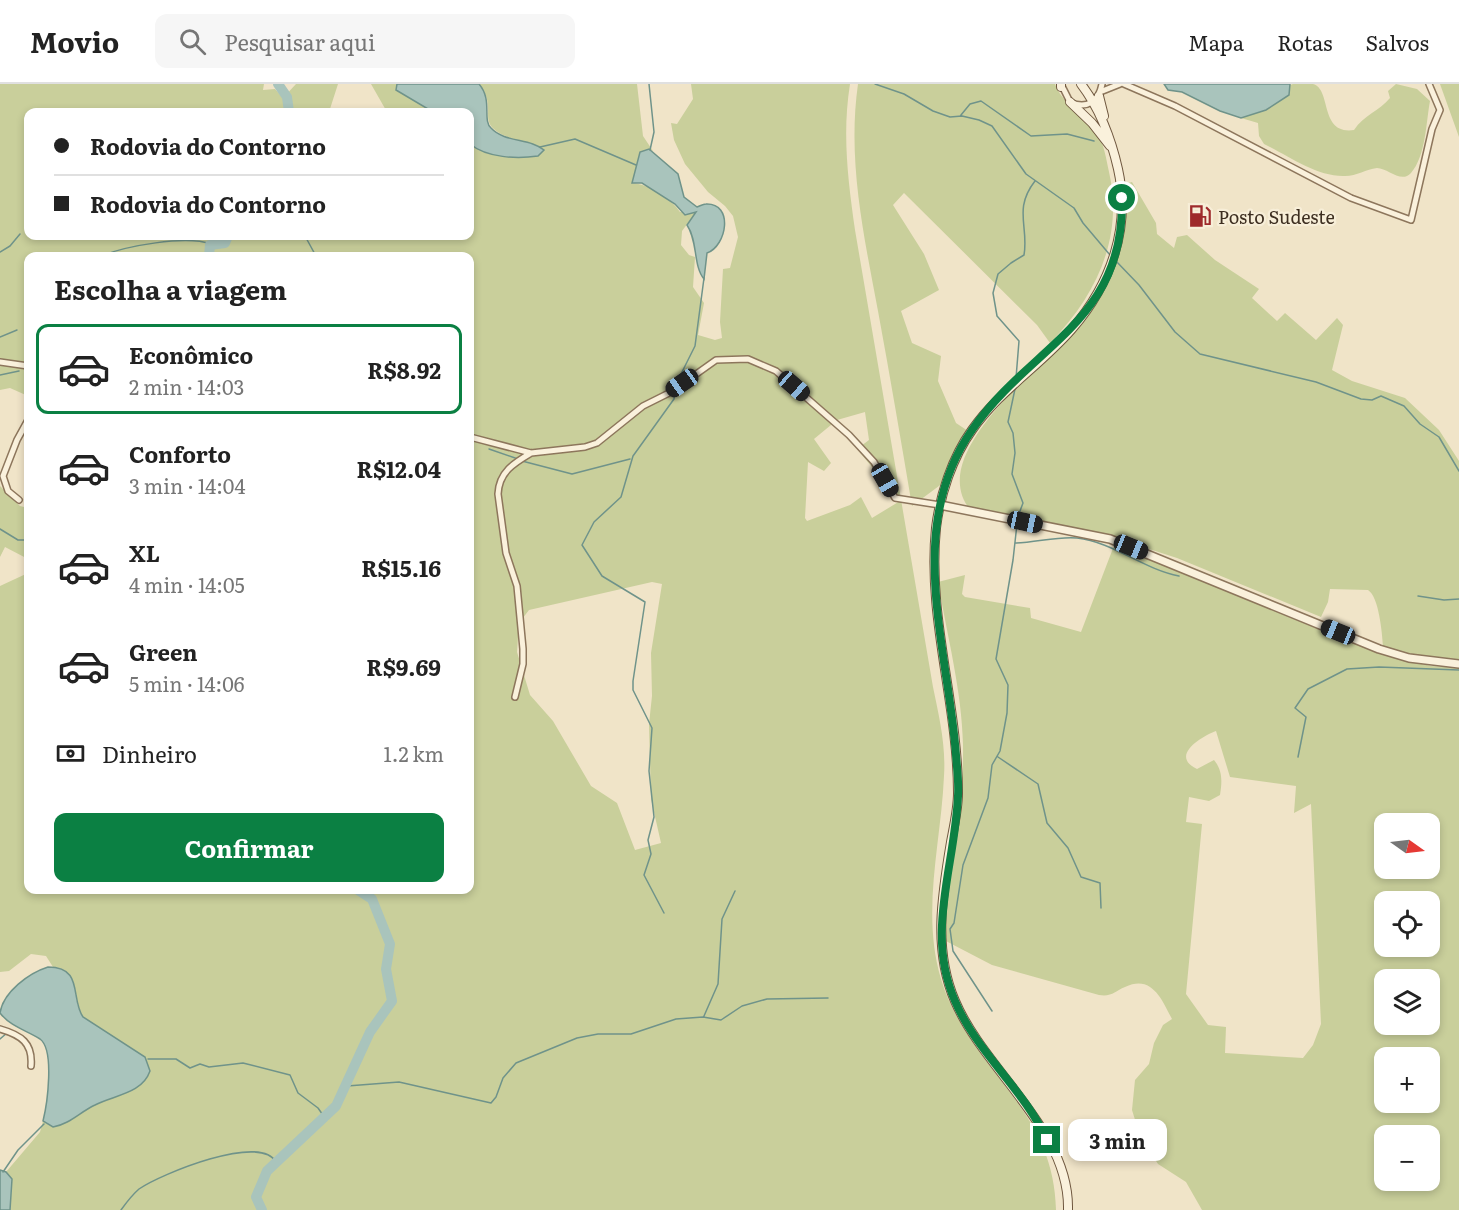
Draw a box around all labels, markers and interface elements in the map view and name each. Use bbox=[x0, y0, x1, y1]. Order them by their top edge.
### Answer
search box bbox=[155, 14, 575, 68]
text: Movio bbox=[30, 20, 119, 62]
icon: search bbox=[176, 25, 209, 58]
text: Pesquisar aqui bbox=[224, 25, 375, 58]
text: Mapa bbox=[1188, 26, 1244, 57]
text: Rotas bbox=[1277, 26, 1333, 57]
text: Salvos bbox=[1366, 26, 1429, 57]
text: Rodovia do Contorno bbox=[90, 129, 326, 162]
route start bbox=[1108, 184, 1135, 211]
text: Rodovia do Contorno bbox=[90, 187, 326, 220]
fuel station icon: Posto Sudeste bbox=[1187, 203, 1213, 229]
place label: Posto Sudeste bbox=[1218, 203, 1335, 230]
text: Escolha a viagem bbox=[54, 268, 287, 308]
text: Econômico bbox=[129, 338, 253, 371]
icon: car bbox=[57, 342, 111, 396]
text: R$8.92 bbox=[367, 353, 441, 386]
car bbox=[662, 365, 702, 401]
car bbox=[775, 367, 813, 405]
text: 2 min · 14:03 bbox=[129, 371, 244, 401]
text: Conforto bbox=[129, 437, 231, 470]
icon: car bbox=[57, 441, 111, 495]
text: R$12.04 bbox=[357, 452, 441, 485]
car bbox=[868, 460, 902, 500]
text: 3 min · 14:04 bbox=[129, 470, 245, 500]
car bbox=[1006, 509, 1044, 535]
car bbox=[1111, 532, 1151, 562]
text: XL bbox=[129, 536, 160, 569]
icon: car bbox=[57, 540, 111, 594]
text: R$15.16 bbox=[361, 551, 441, 584]
text: 4 min · 14:05 bbox=[129, 569, 245, 599]
car bbox=[1318, 617, 1358, 647]
text: Green bbox=[129, 635, 198, 668]
icon: car bbox=[57, 639, 111, 693]
text: R$9.69 bbox=[366, 650, 441, 683]
text: 5 min · 14:06 bbox=[129, 668, 244, 698]
icon: cash bbox=[54, 737, 87, 770]
text: Dinheiro bbox=[102, 737, 197, 770]
text: 1.2 km bbox=[384, 738, 444, 768]
button: Confirmar bbox=[54, 813, 444, 882]
north arrow bbox=[1374, 813, 1440, 879]
map controls bbox=[1374, 813, 1440, 1191]
button: locate bbox=[1374, 891, 1440, 957]
button: layers bbox=[1374, 969, 1440, 1035]
button: + bbox=[1374, 1047, 1440, 1113]
callout: 3 min bbox=[1068, 1119, 1167, 1161]
text: 3 min bbox=[1089, 1125, 1146, 1155]
button: − bbox=[1374, 1125, 1440, 1191]
route end bbox=[1033, 1126, 1060, 1153]

